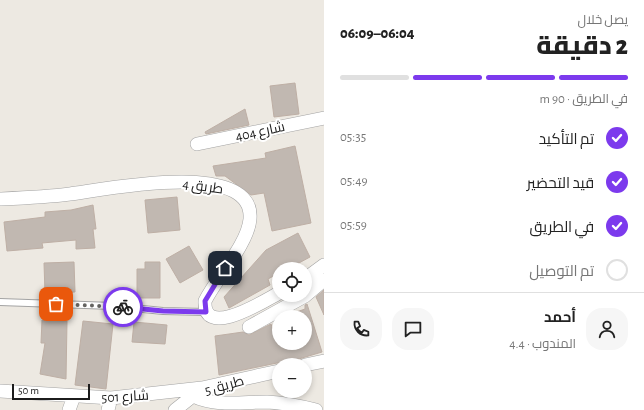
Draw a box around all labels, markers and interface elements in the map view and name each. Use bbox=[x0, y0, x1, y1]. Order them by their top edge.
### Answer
text: يصل خلال bbox=[578, 14, 628, 27]
text: 06:04–06:09 bbox=[340, 26, 414, 41]
text: 2 دقيقة bbox=[536, 33, 628, 59]
text: في الطريق · 90 m bbox=[539, 93, 628, 106]
street label: شارع 404 bbox=[234, 120, 286, 145]
icon: check bbox=[606, 127, 628, 149]
text: 05:35 bbox=[340, 131, 366, 144]
text: تم التأكيد bbox=[539, 132, 594, 147]
icon: check bbox=[606, 171, 628, 193]
text: 05:49 bbox=[340, 175, 368, 188]
text: قيد التحضير bbox=[527, 176, 594, 191]
street label: طريق 4 bbox=[181, 177, 224, 198]
icon: check bbox=[606, 215, 628, 237]
text: 05:59 bbox=[340, 219, 367, 232]
text: في الطريق bbox=[530, 220, 594, 235]
pin bbox=[208, 251, 242, 285]
icon: home bbox=[214, 257, 236, 279]
map controls bbox=[272, 262, 312, 398]
button: locate bbox=[272, 262, 312, 302]
text: تم التوصيل bbox=[529, 264, 594, 279]
pin bbox=[39, 287, 73, 321]
courier bbox=[103, 287, 143, 327]
icon: bag bbox=[45, 293, 67, 315]
icon: bike bbox=[112, 296, 134, 318]
button: phone bbox=[340, 308, 382, 350]
button: chat bbox=[392, 308, 434, 350]
button: person bbox=[586, 308, 628, 350]
button: + bbox=[272, 310, 312, 350]
text: أحمد bbox=[544, 310, 576, 325]
text: المندوب · 4.4 bbox=[509, 338, 576, 351]
button: − bbox=[272, 358, 312, 398]
street label: طريق 5 bbox=[203, 374, 246, 399]
scale bar bbox=[12, 382, 90, 401]
text: 50 m bbox=[18, 385, 39, 396]
street label: شارع 501 bbox=[101, 389, 149, 406]

